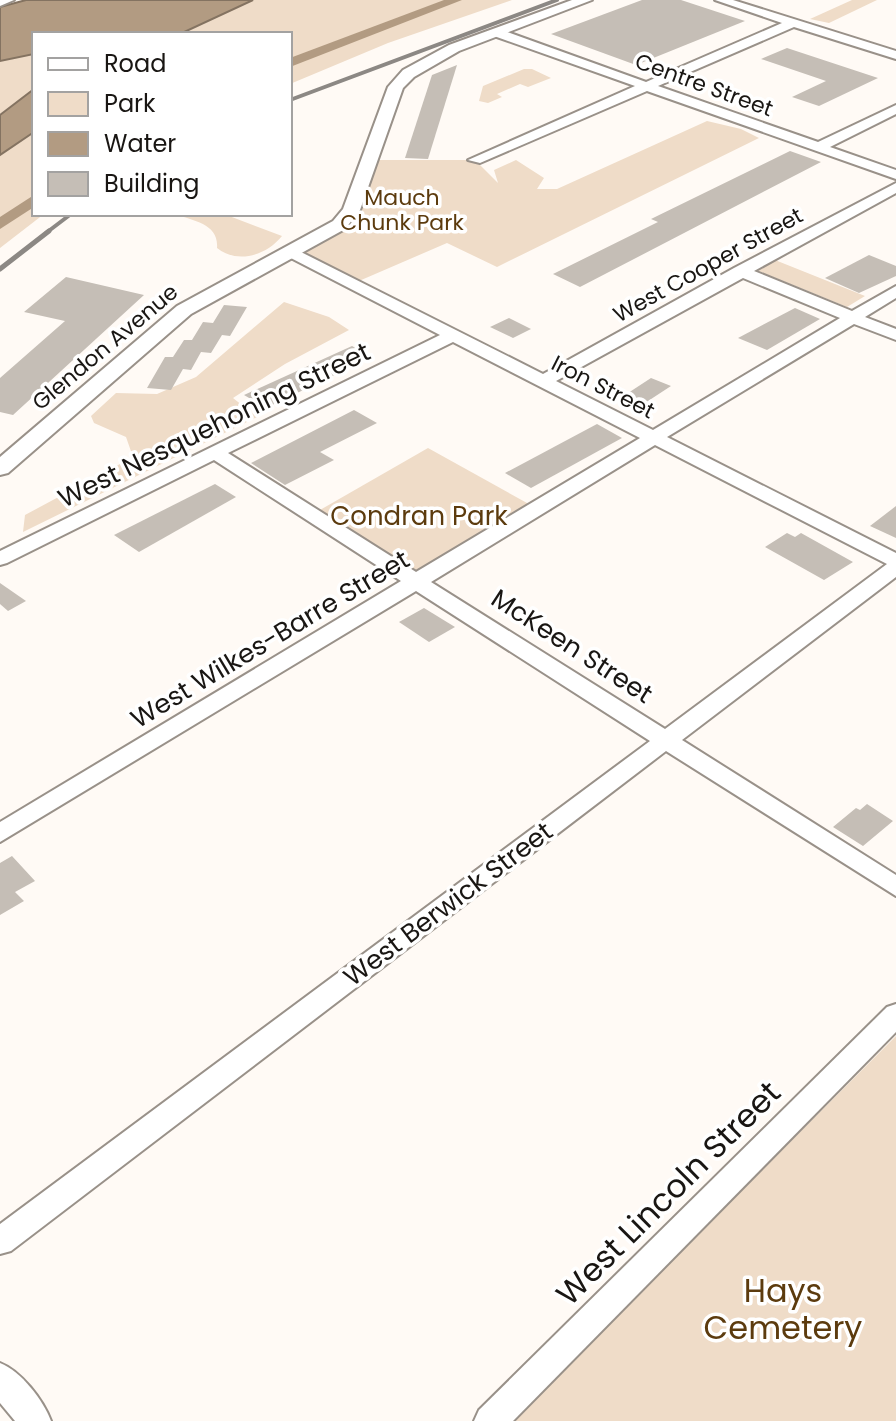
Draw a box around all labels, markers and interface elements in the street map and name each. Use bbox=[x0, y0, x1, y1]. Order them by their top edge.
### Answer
legend bbox=[32, 32, 292, 216]
street label: Centre Street bbox=[631, 46, 777, 124]
text: Road bbox=[104, 47, 166, 80]
text: Park bbox=[104, 87, 156, 120]
text: Water bbox=[104, 127, 176, 160]
text: Building bbox=[104, 167, 200, 200]
park label: Mauch Chunk Park bbox=[340, 182, 464, 238]
street label: West Cooper Street bbox=[607, 200, 809, 330]
street label: Glendon Avenue bbox=[25, 277, 185, 417]
street label: West Nesquehoning Street bbox=[52, 334, 376, 516]
street label: Iron Street bbox=[546, 348, 660, 426]
park label: Condran Park bbox=[330, 498, 508, 534]
street label: West Wilkes-Barre Street bbox=[124, 541, 416, 737]
street label: McKeen Street bbox=[484, 580, 660, 712]
street label: West Berwick Street bbox=[336, 813, 560, 995]
street label: West Lincoln Street bbox=[546, 1071, 790, 1315]
park label: Hays Cemetery bbox=[704, 1268, 862, 1350]

